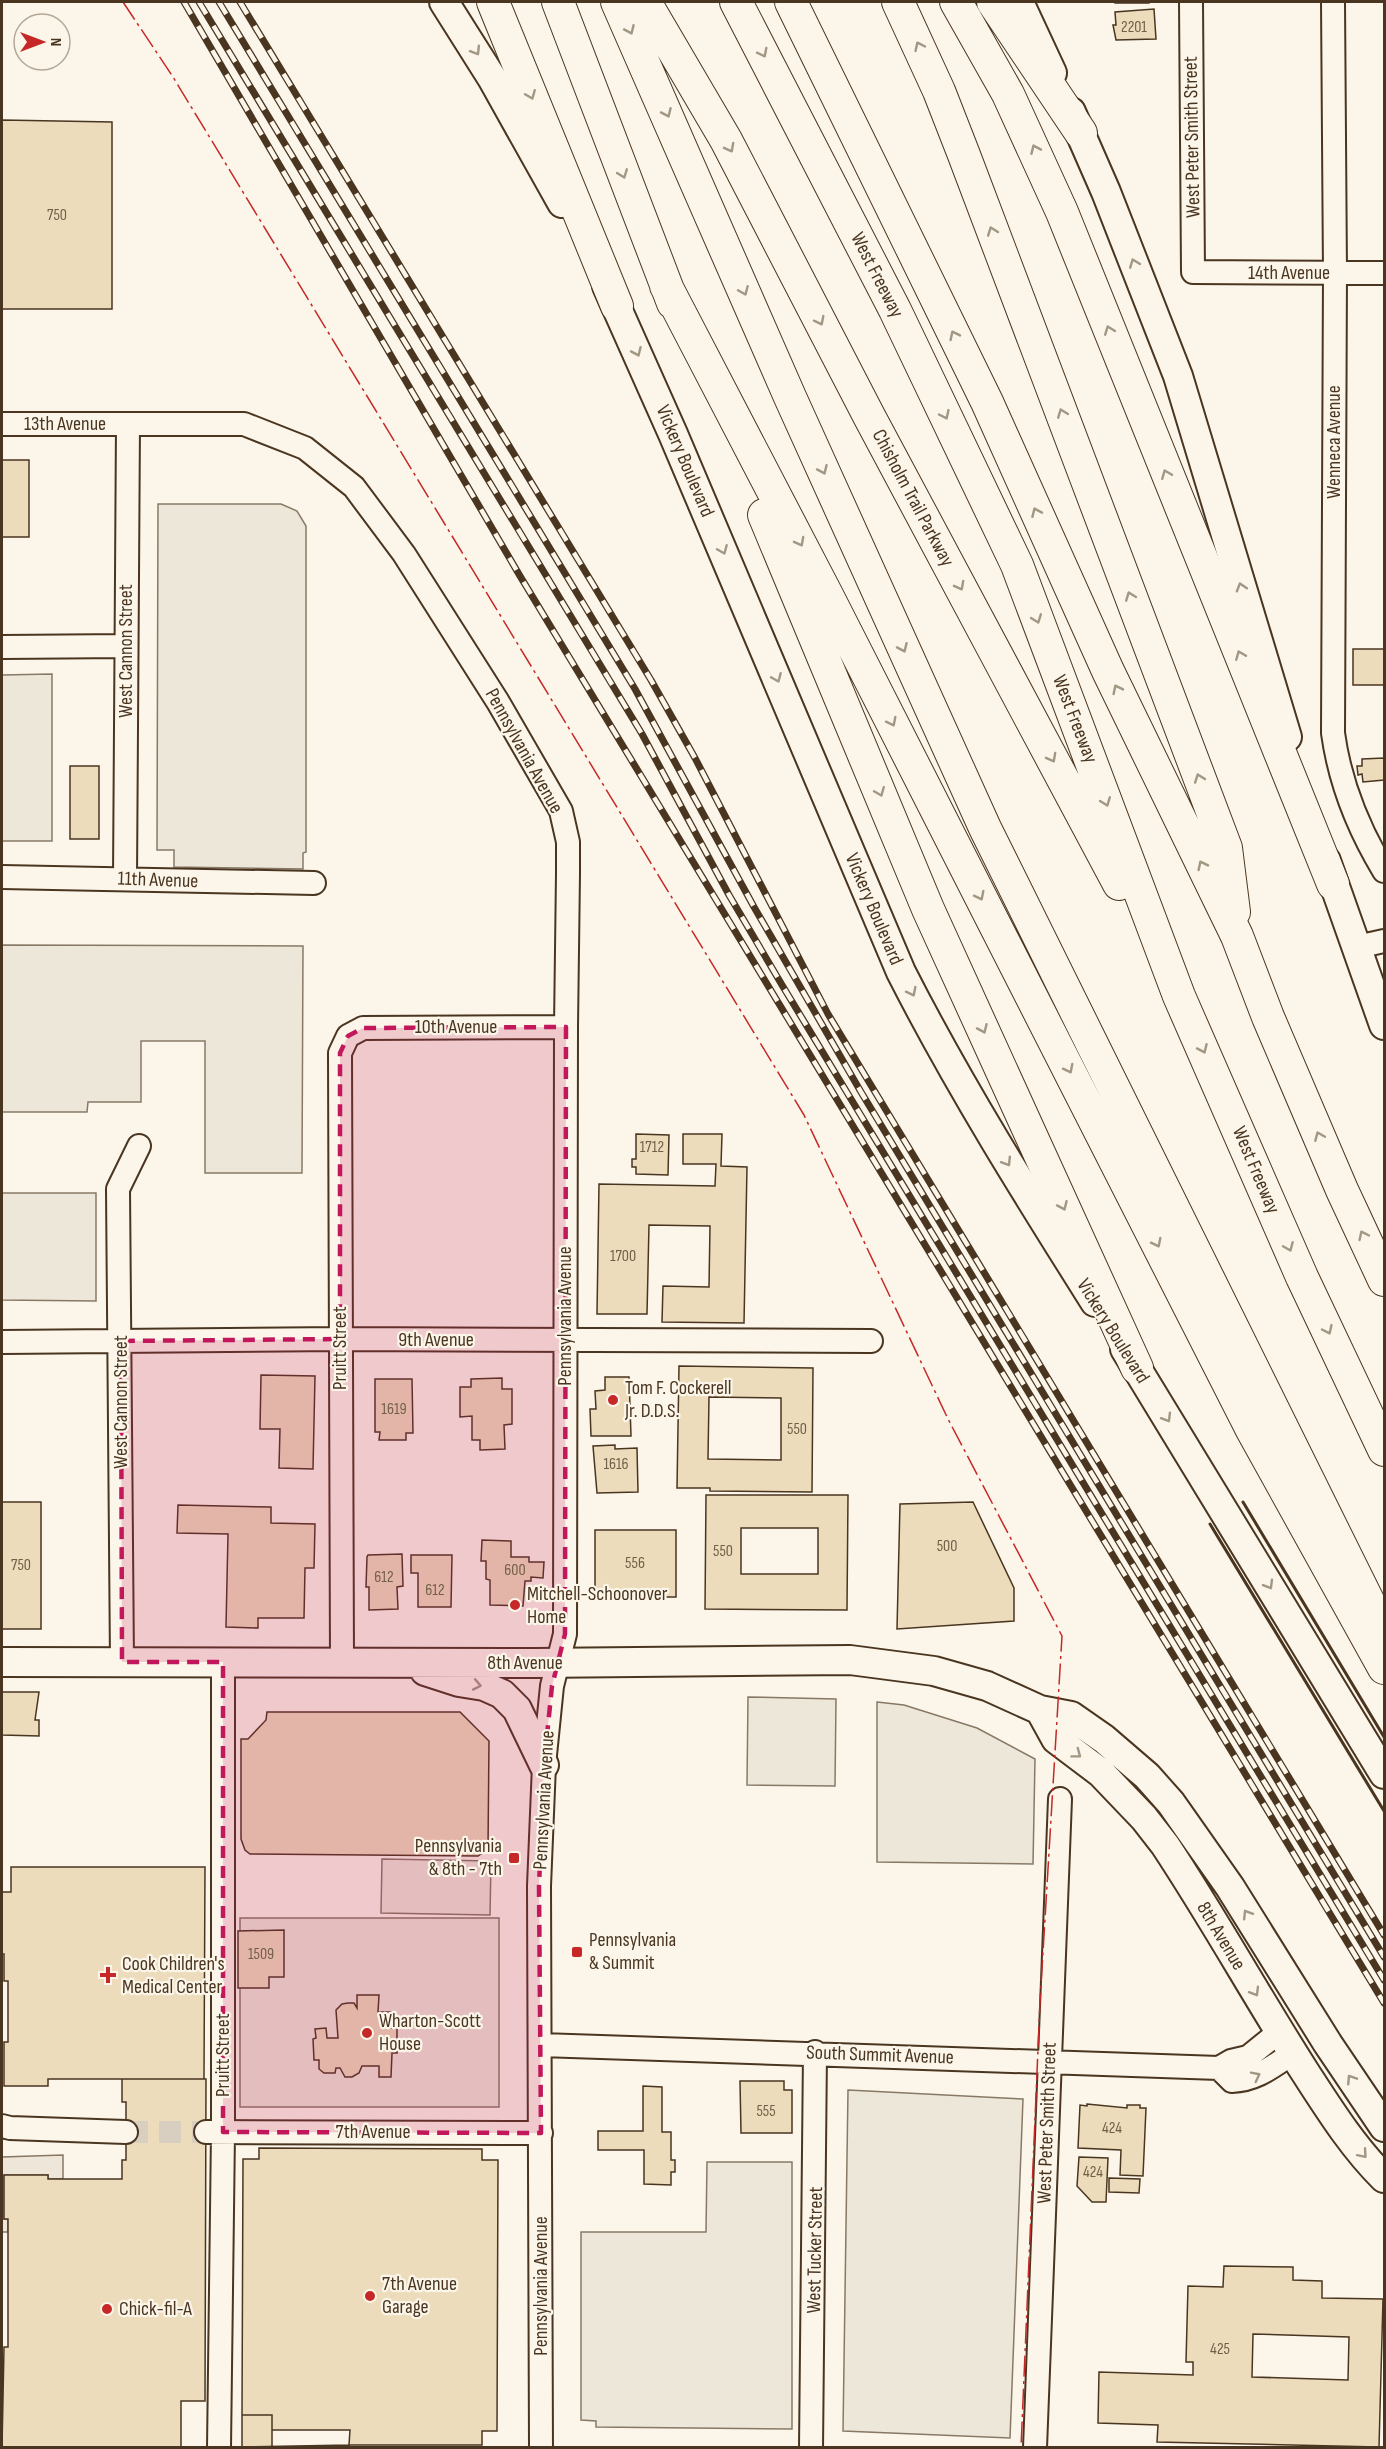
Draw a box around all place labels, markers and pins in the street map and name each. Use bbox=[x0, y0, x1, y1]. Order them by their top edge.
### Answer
place label: Tom F. Cockerell Jr. D.D.S. bbox=[624, 1376, 731, 1423]
marker: Tom F. Cockerell Jr. D.D.S. bbox=[606, 1393, 620, 1407]
place label: Mitchell-Schoonover Home bbox=[527, 1582, 668, 1629]
marker: Mitchell-Schoonover Home bbox=[508, 1598, 522, 1612]
place label: Pennsylvania & 8th - 7th bbox=[415, 1834, 502, 1881]
marker: Pennsylvania & 8th - 7th bbox=[507, 1851, 521, 1865]
place label: Pennsylvania & Summit bbox=[589, 1928, 676, 1975]
marker: Pennsylvania & Summit bbox=[570, 1945, 584, 1959]
place label: Cook Children's Medical Center bbox=[122, 1952, 225, 1999]
marker: Cook Children's Medical Center bbox=[99, 1966, 117, 1984]
place label: Wharton-Scott House bbox=[379, 2009, 481, 2056]
marker: Wharton-Scott House bbox=[360, 2026, 374, 2040]
place label: 7th Avenue Garage bbox=[382, 2272, 457, 2319]
marker: 7th Avenue Garage bbox=[363, 2289, 377, 2303]
place label: Chick-fil-A bbox=[119, 2297, 192, 2321]
marker: Chick-fil-A bbox=[100, 2302, 114, 2316]

